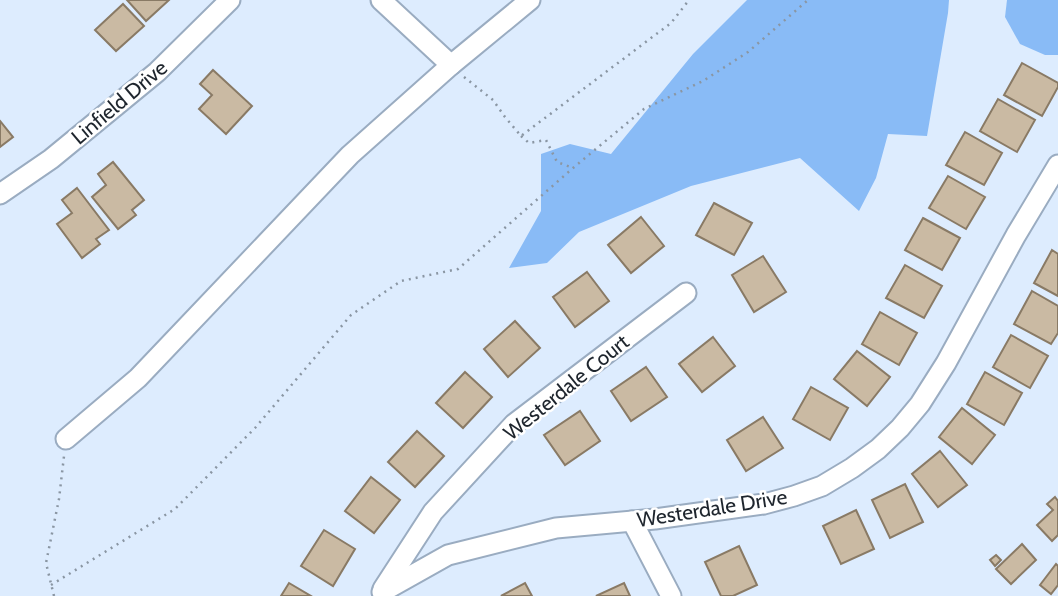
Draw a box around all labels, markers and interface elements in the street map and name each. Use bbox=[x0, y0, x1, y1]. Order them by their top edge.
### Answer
street label: Linfield Drive bbox=[66, 55, 172, 149]
street label: Westerdale Court bbox=[498, 329, 634, 445]
street label: Westerdale Drive bbox=[635, 484, 789, 532]

